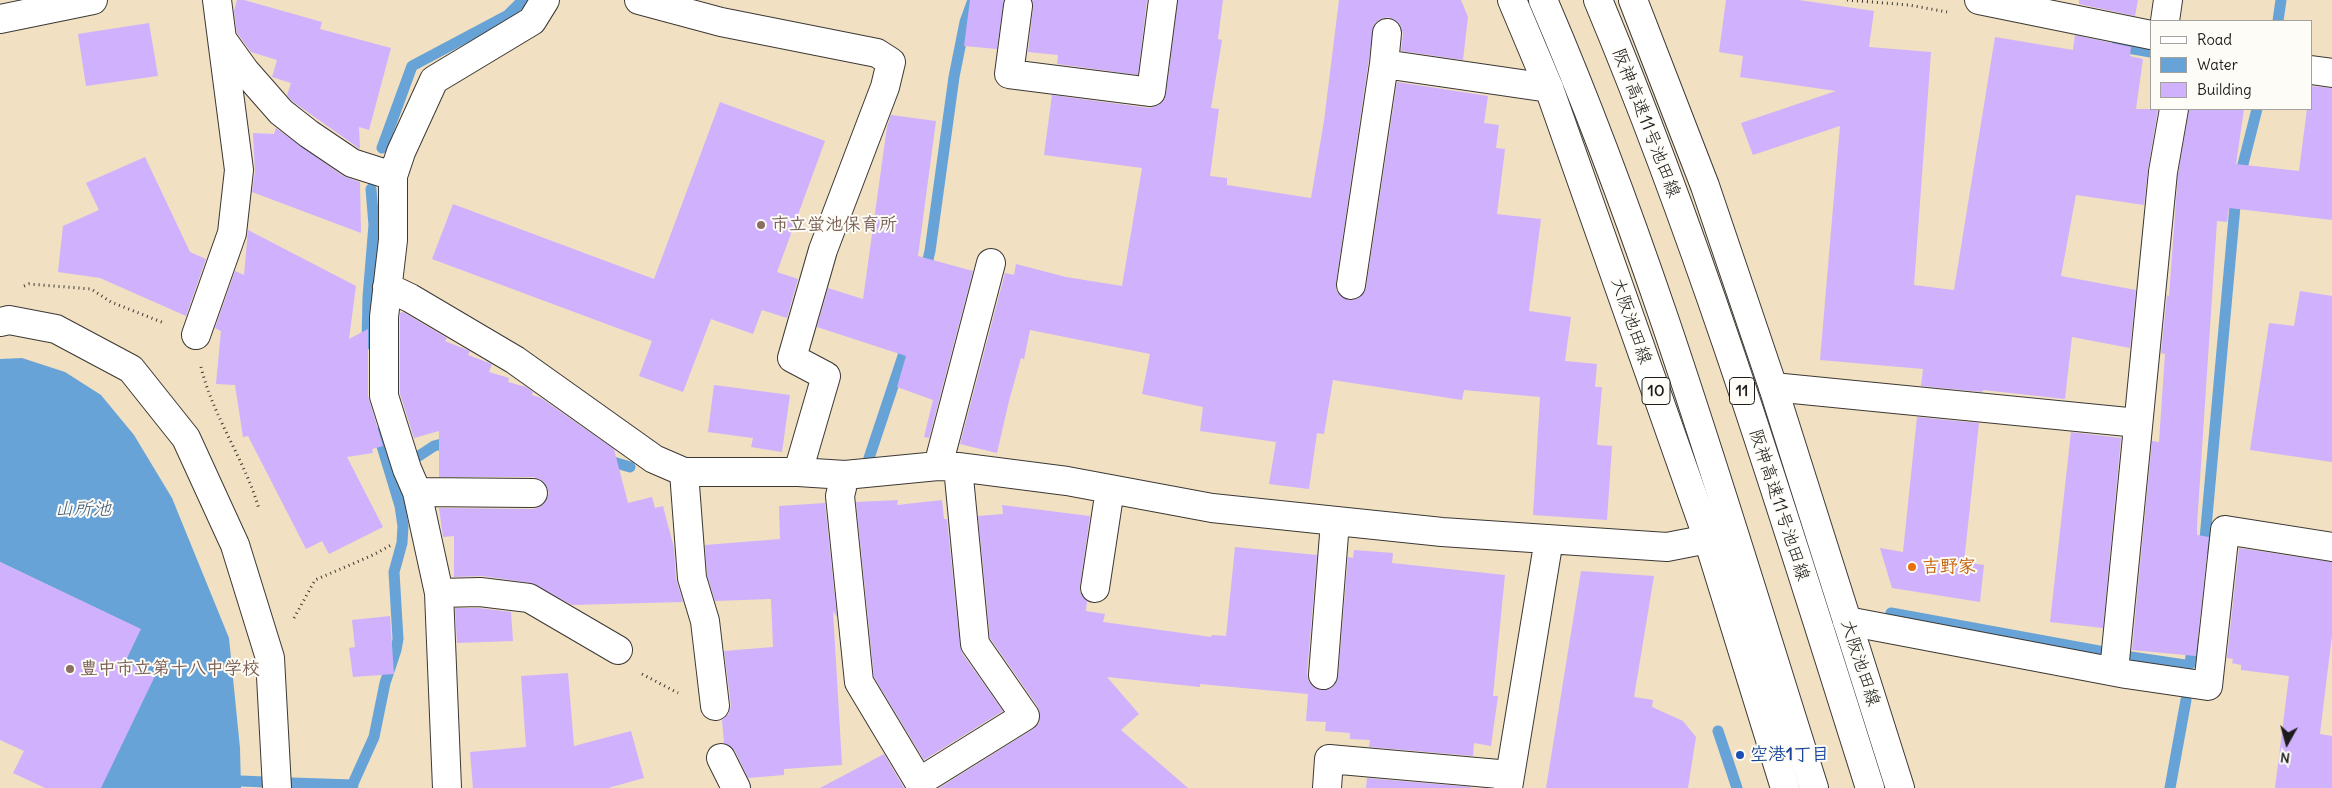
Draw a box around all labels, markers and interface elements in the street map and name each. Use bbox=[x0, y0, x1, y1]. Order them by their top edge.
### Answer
legend bbox=[2150, 20, 2312, 110]
text: Road bbox=[2197, 30, 2232, 49]
street label: 阪神高速11号池田線 bbox=[1608, 45, 1684, 201]
text: Water bbox=[2197, 55, 2238, 74]
text: Building bbox=[2197, 80, 2252, 99]
place label: 市立蛍池保育所 bbox=[771, 214, 897, 236]
marker: 市立蛍池保育所 bbox=[755, 219, 767, 231]
street label: 大阪池田線 bbox=[1606, 275, 1656, 367]
road number: 10 bbox=[1642, 378, 1670, 404]
road number: 11 bbox=[1730, 378, 1754, 404]
street label: 阪神高速11号池田線 bbox=[1744, 426, 1814, 584]
water label: 山所池 bbox=[55, 499, 111, 521]
place label: 吉野家 bbox=[1922, 556, 1976, 578]
marker: 吉野家 bbox=[1906, 561, 1918, 573]
street label: 大阪池田線 bbox=[1836, 617, 1884, 709]
place label: 豊中市立第十八中学校 bbox=[80, 658, 260, 680]
marker: 豊中市立第十八中学校 bbox=[64, 663, 76, 675]
north arrow bbox=[2262, 718, 2312, 768]
place label: 空港1丁目 bbox=[1750, 744, 1829, 766]
text: N bbox=[2279, 748, 2291, 767]
marker: 空港1丁目 bbox=[1734, 749, 1746, 761]

